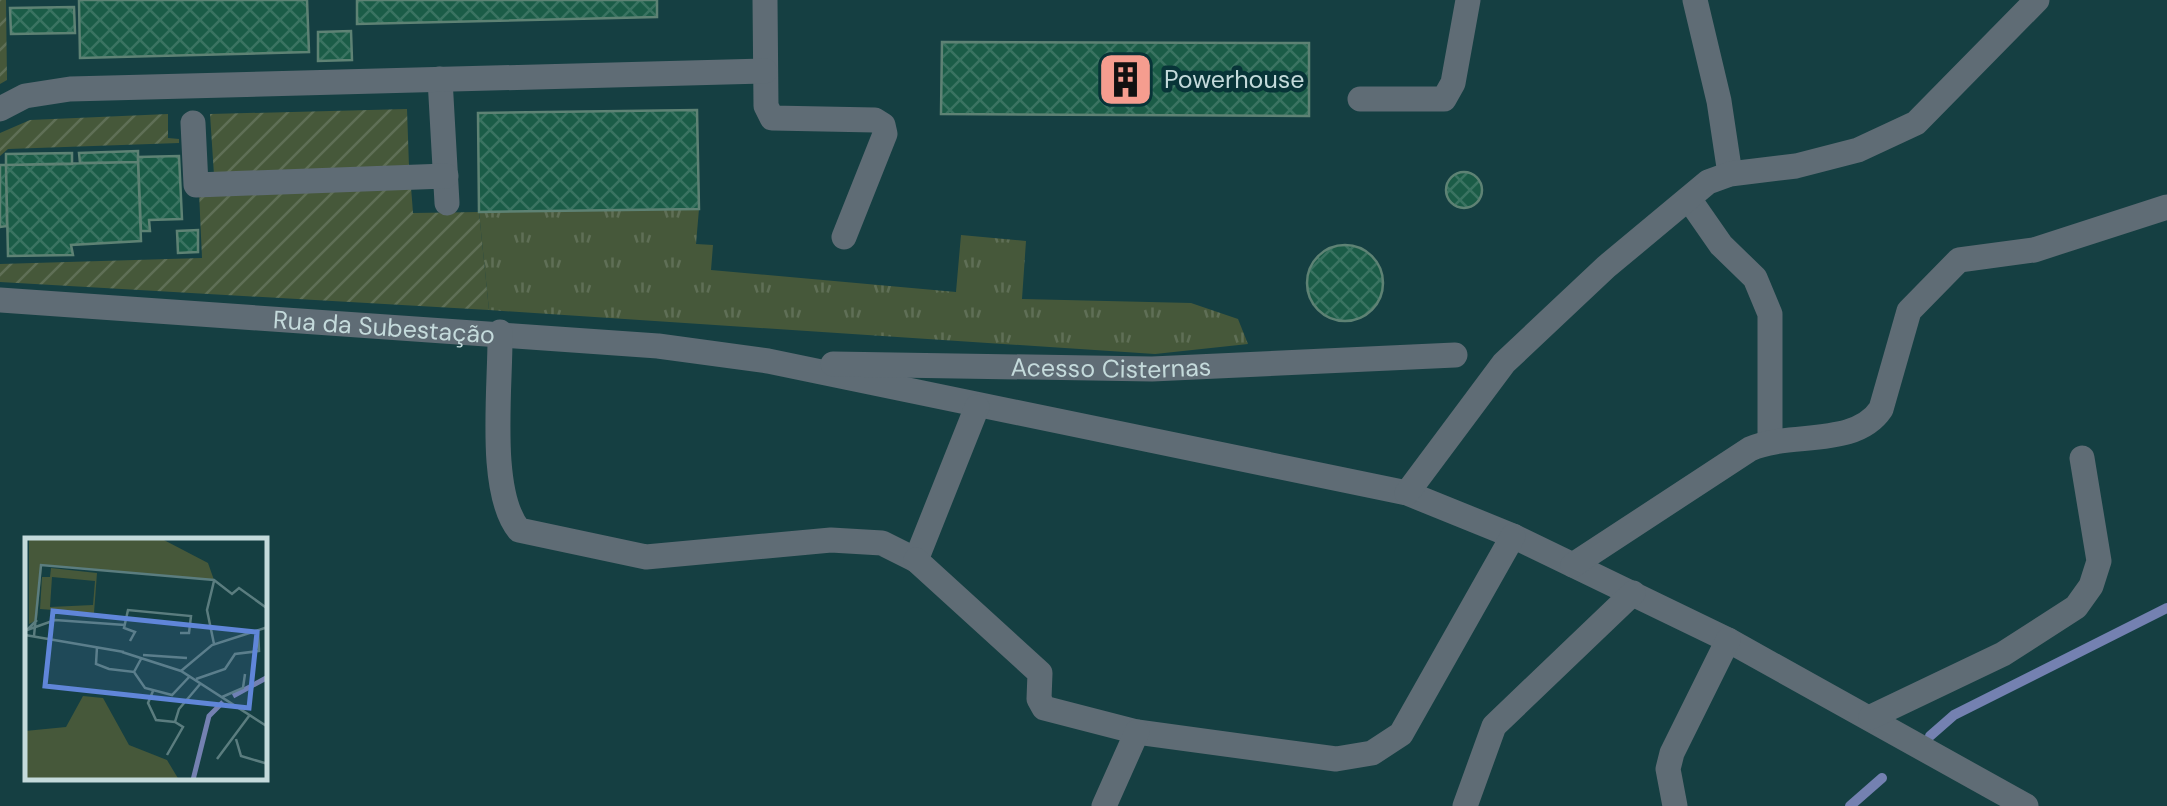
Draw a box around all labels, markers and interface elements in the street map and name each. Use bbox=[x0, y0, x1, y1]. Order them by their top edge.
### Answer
building icon: Powerhouse bbox=[1095, 49, 1155, 109]
place label: Powerhouse bbox=[1164, 63, 1304, 96]
street label: Rua da Subestação bbox=[272, 303, 496, 351]
street label: Acesso Cisternas bbox=[1010, 350, 1212, 386]
inset map bbox=[25, 538, 268, 781]

